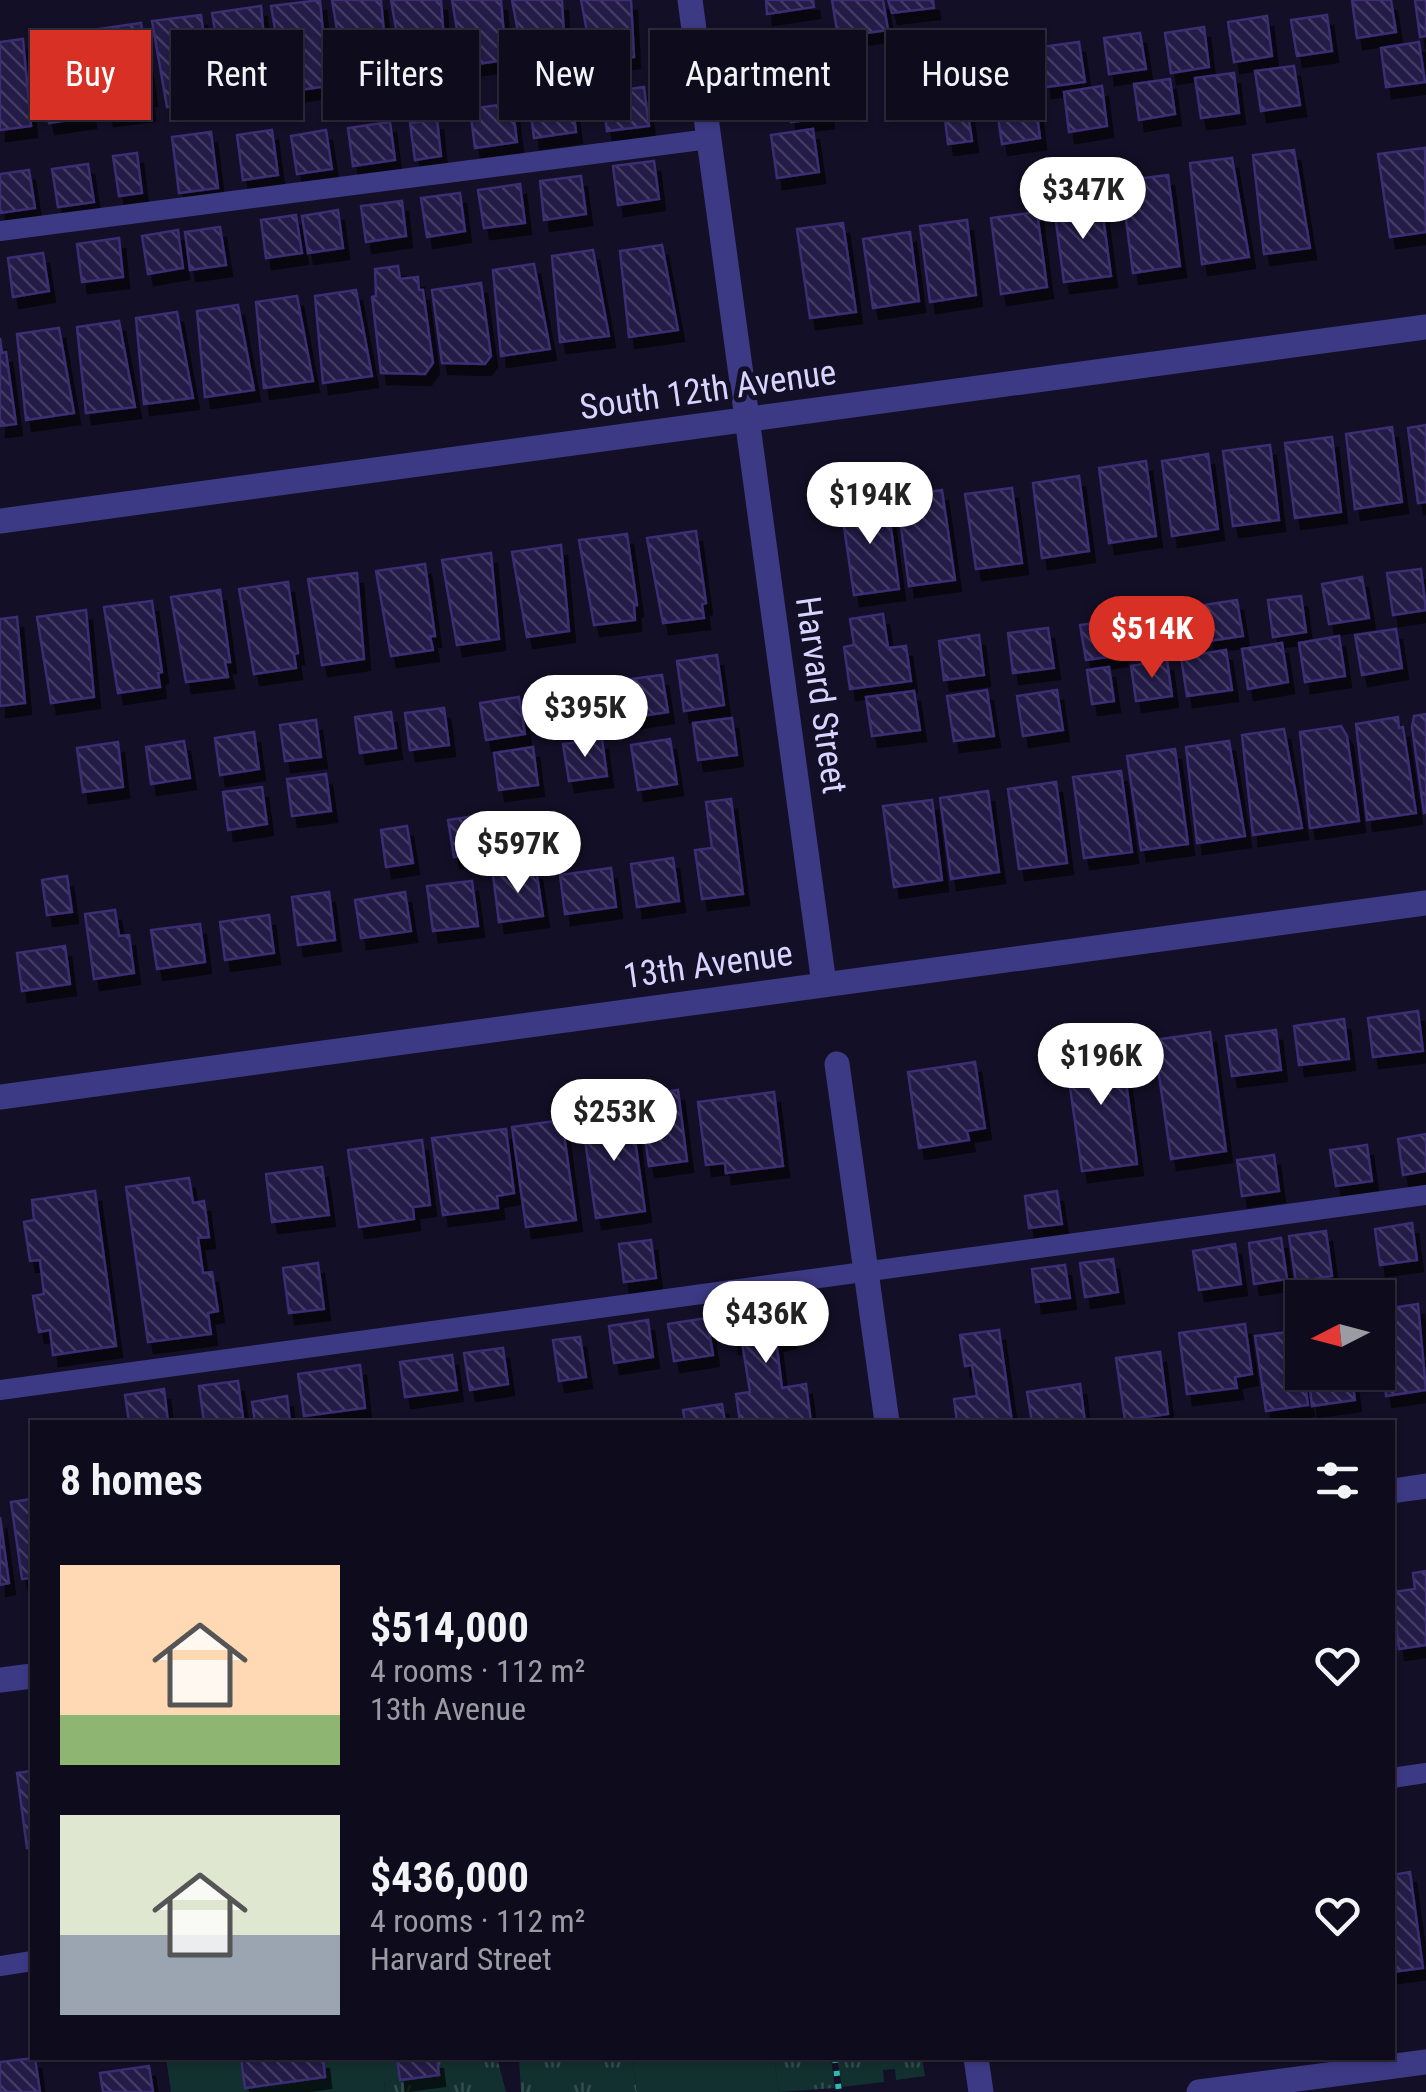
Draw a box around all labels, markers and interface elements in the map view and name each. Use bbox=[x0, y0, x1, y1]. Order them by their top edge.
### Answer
chip: Buy bbox=[30, 30, 151, 120]
chip: Rent bbox=[171, 30, 303, 120]
chip: Filters bbox=[323, 30, 479, 120]
chip: New bbox=[499, 30, 630, 120]
chip: Apartment bbox=[650, 30, 866, 120]
chip: House bbox=[886, 30, 1045, 120]
pin: $347K bbox=[1013, 157, 1153, 242]
text: $347K bbox=[1042, 170, 1124, 208]
street label: South 12th Avenue bbox=[577, 352, 839, 428]
pin: $194K bbox=[800, 462, 940, 547]
text: $194K bbox=[829, 475, 911, 513]
street label: Harvard Street bbox=[787, 594, 855, 796]
pin: $514K bbox=[1082, 596, 1222, 681]
text: $514K bbox=[1111, 609, 1193, 647]
pin: $395K bbox=[515, 675, 655, 760]
text: $395K bbox=[544, 688, 626, 726]
pin: $597K bbox=[448, 811, 588, 896]
text: $597K bbox=[477, 824, 559, 862]
street label: 13th Avenue bbox=[621, 933, 795, 997]
pin: $196K bbox=[1031, 1023, 1171, 1108]
text: $196K bbox=[1060, 1036, 1142, 1074]
pin: $253K bbox=[544, 1079, 684, 1164]
text: $253K bbox=[573, 1092, 655, 1130]
north arrow bbox=[1285, 1280, 1395, 1390]
map controls bbox=[1285, 1280, 1395, 1390]
pin: $436K bbox=[696, 1281, 836, 1366]
text: $436K bbox=[725, 1294, 807, 1332]
icon: filters bbox=[1310, 1453, 1365, 1508]
text: 8 homes bbox=[60, 1456, 203, 1505]
text: $514,000 bbox=[370, 1603, 529, 1652]
icon: home bbox=[140, 1605, 260, 1725]
icon: heart bbox=[1310, 1638, 1365, 1693]
text: 4 rooms · 112 m² bbox=[370, 1652, 585, 1690]
text: 13th Avenue bbox=[370, 1690, 526, 1728]
text: $436,000 bbox=[370, 1853, 529, 1902]
icon: home bbox=[140, 1855, 260, 1975]
icon: heart bbox=[1310, 1888, 1365, 1943]
text: 4 rooms · 112 m² bbox=[370, 1902, 585, 1940]
text: Harvard Street bbox=[370, 1940, 552, 1978]

